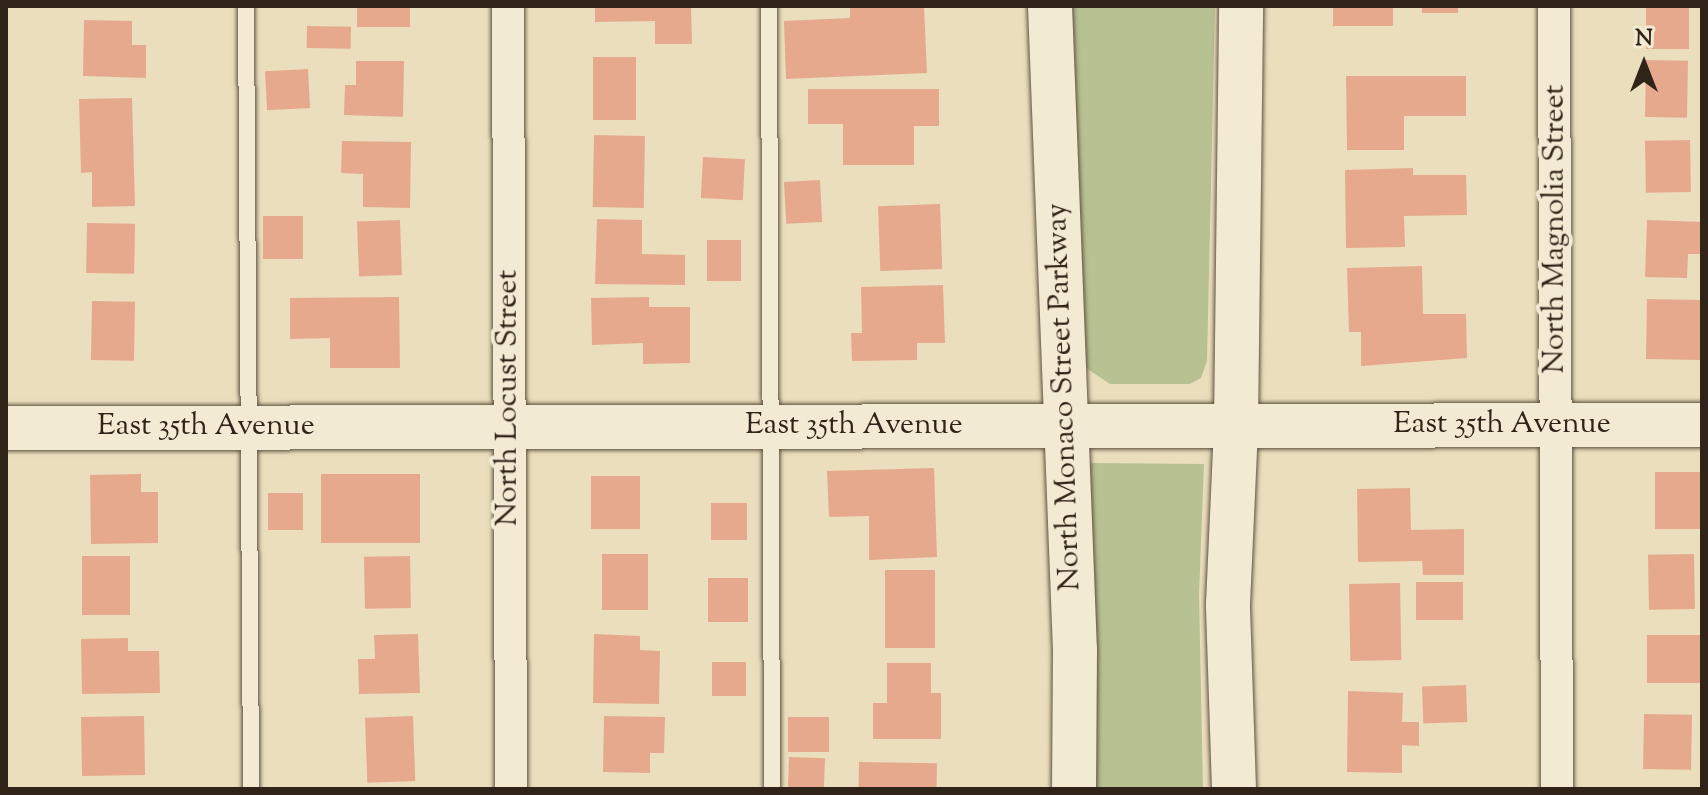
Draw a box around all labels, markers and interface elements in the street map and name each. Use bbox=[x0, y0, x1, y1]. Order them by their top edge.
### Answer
north arrow bbox=[1604, 24, 1684, 104]
text: N bbox=[1635, 24, 1653, 56]
street label: North Magnolia Street bbox=[1538, 84, 1574, 374]
street label: North Monaco Street Parkway bbox=[1040, 203, 1090, 591]
street label: North Locust Street bbox=[491, 270, 527, 526]
street label: East 35th Avenue bbox=[1393, 407, 1611, 443]
street label: East 35th Avenue bbox=[745, 408, 963, 444]
street label: East 35th Avenue bbox=[97, 409, 315, 445]

